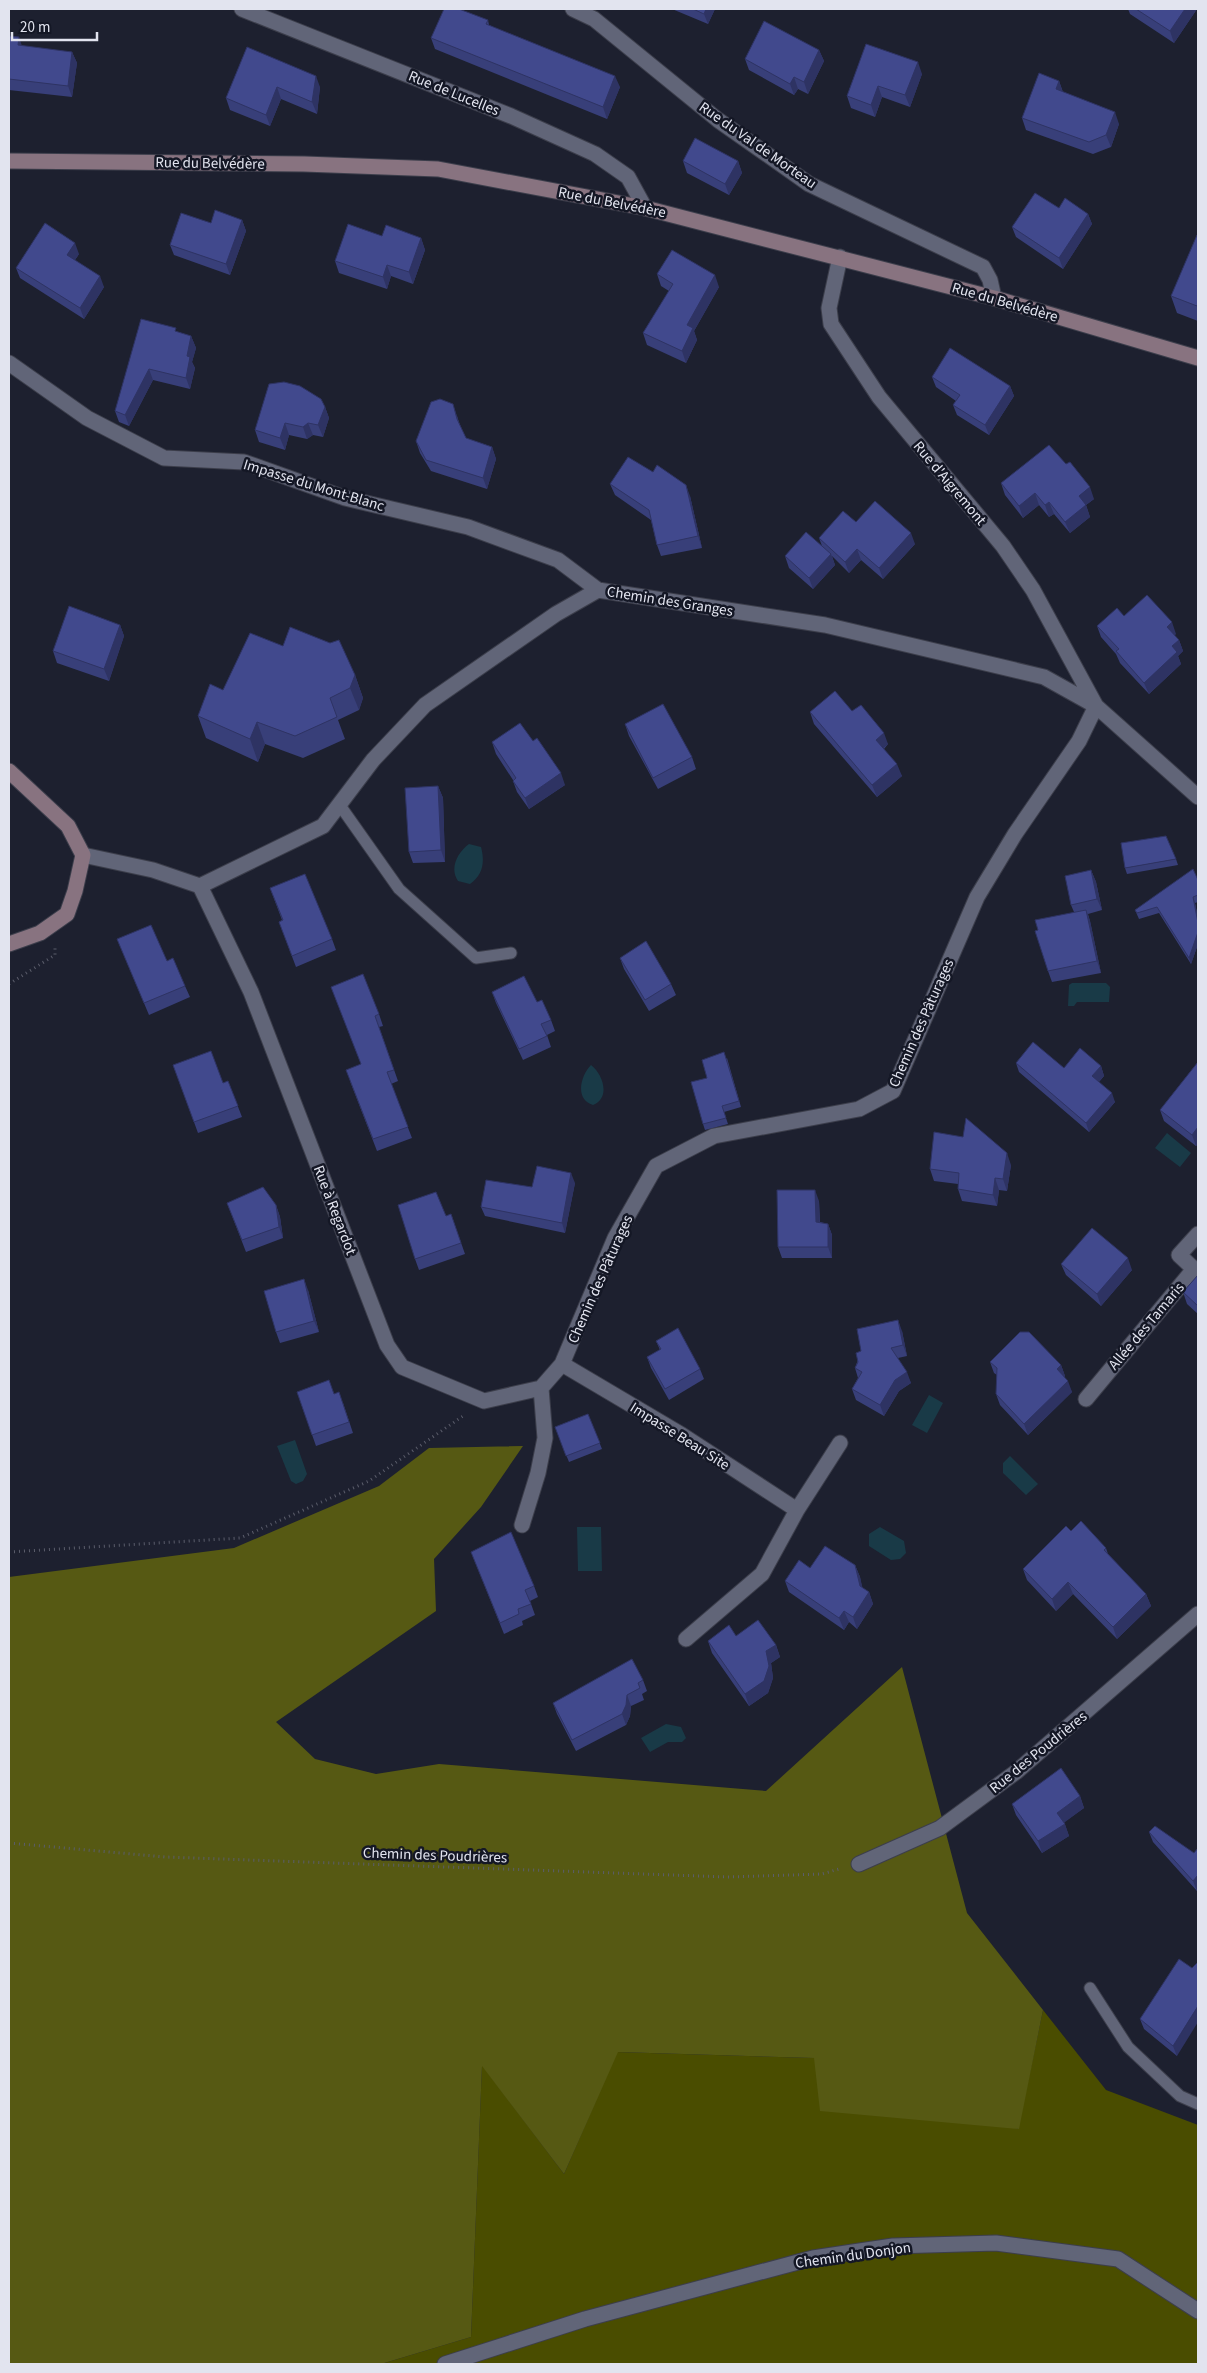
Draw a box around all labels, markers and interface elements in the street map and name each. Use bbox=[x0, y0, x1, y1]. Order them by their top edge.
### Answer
scale bar bbox=[12, 10, 98, 42]
text: 20 m bbox=[20, 17, 50, 38]
street label: Rue de Lucelles bbox=[405, 66, 503, 121]
street label: Rue du Val de Morteau bbox=[695, 97, 821, 194]
street label: Rue du Belvédère bbox=[155, 152, 265, 175]
street label: Rue du Belvédère bbox=[556, 182, 668, 223]
street label: Rue du Belvédère bbox=[949, 277, 1060, 328]
street label: Rue d'Aigremont bbox=[908, 437, 991, 530]
street label: Impasse du Mont-Blanc bbox=[241, 454, 387, 517]
street label: Chemin des Granges bbox=[605, 581, 735, 622]
street label: Chemin des Pâturages bbox=[884, 956, 959, 1091]
street label: Rue à Regardot bbox=[308, 1162, 361, 1258]
street label: Chemin des Pâturages bbox=[563, 1212, 638, 1347]
street label: Allée des Tamaris bbox=[1103, 1278, 1189, 1375]
street label: Impasse Beau Site bbox=[626, 1397, 734, 1475]
street label: Rue des Poudrières bbox=[985, 1706, 1092, 1798]
street label: Chemin des Poudrières bbox=[362, 1842, 508, 1869]
street label: Chemin du Donjon bbox=[794, 2237, 912, 2274]

